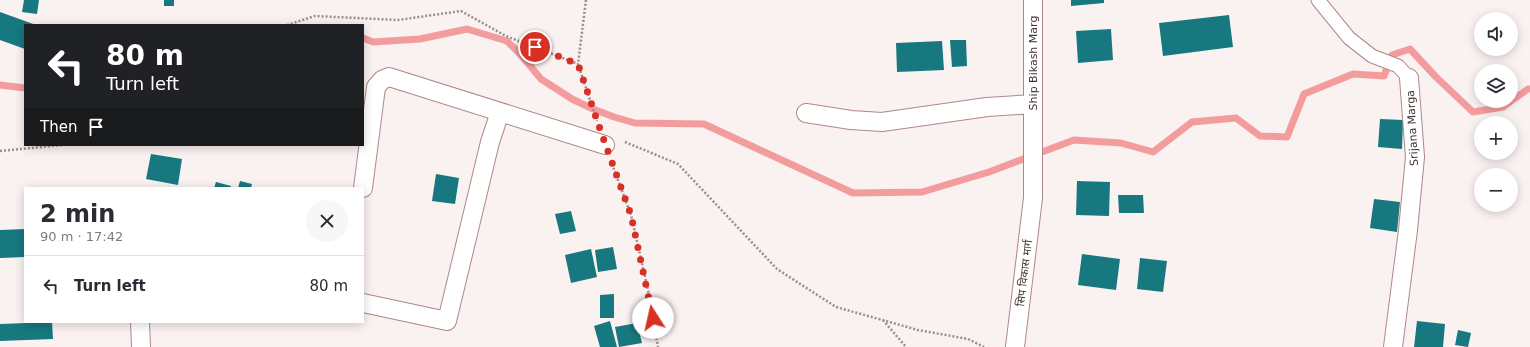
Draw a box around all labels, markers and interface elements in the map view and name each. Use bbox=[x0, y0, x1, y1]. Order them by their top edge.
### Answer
map controls bbox=[1474, 12, 1518, 212]
button: sound bbox=[1474, 12, 1518, 56]
street label: Ship Bikash Marg bbox=[1027, 16, 1040, 110]
pin bbox=[518, 30, 552, 64]
icon: arrive bbox=[524, 36, 546, 58]
text: 80 m bbox=[106, 39, 184, 72]
icon: left bbox=[40, 40, 92, 92]
button: layers bbox=[1474, 64, 1518, 108]
text: Turn left bbox=[106, 73, 179, 94]
street label: Srijana Marga bbox=[1404, 90, 1421, 166]
icon: arrive bbox=[85, 116, 107, 138]
button: + bbox=[1474, 116, 1518, 160]
text: Then bbox=[40, 118, 77, 136]
button: − bbox=[1474, 168, 1518, 212]
text: 2 min bbox=[40, 200, 115, 228]
button: close bbox=[306, 200, 348, 242]
text: 90 m · 17:42 bbox=[40, 229, 123, 244]
street label: सिप विकास मार्ग bbox=[1014, 238, 1035, 307]
icon: left bbox=[40, 275, 62, 297]
text: Turn left bbox=[74, 277, 146, 295]
text: 80 m bbox=[310, 277, 348, 295]
position arrow bbox=[632, 297, 674, 339]

